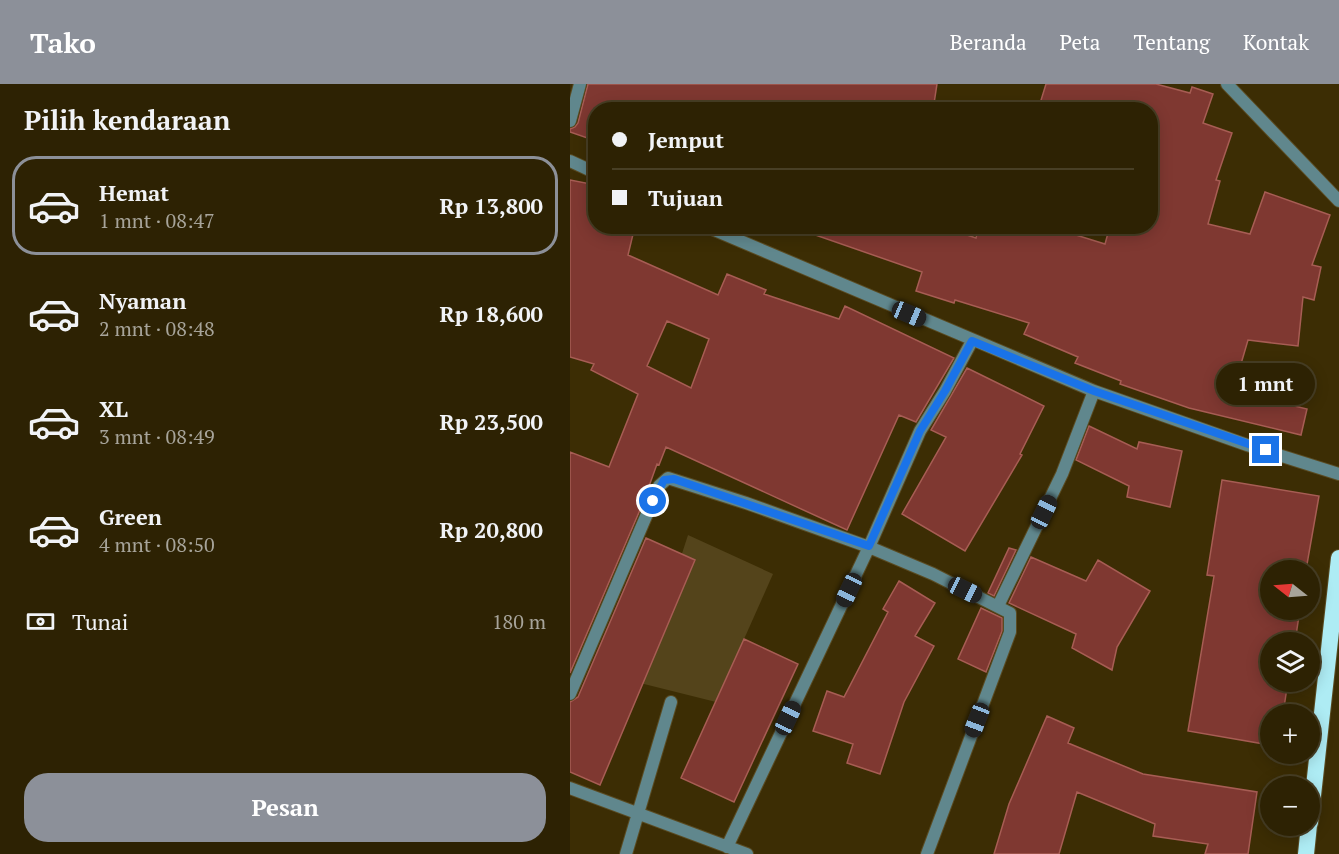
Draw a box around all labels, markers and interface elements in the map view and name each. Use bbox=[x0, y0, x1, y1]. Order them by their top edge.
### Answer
text: Tako bbox=[30, 24, 96, 61]
text: Beranda bbox=[950, 28, 1027, 56]
text: Peta bbox=[1060, 28, 1100, 56]
text: Tentang bbox=[1133, 28, 1210, 56]
text: Kontak bbox=[1243, 28, 1309, 56]
text: Pilih kendaraan bbox=[24, 102, 230, 138]
text: Jemput bbox=[648, 125, 724, 154]
text: Hemat bbox=[99, 178, 169, 207]
icon: car bbox=[27, 179, 81, 233]
text: Tujuan bbox=[648, 183, 723, 212]
text: Rp 13,800 bbox=[439, 191, 543, 220]
text: 1 mnt · 08:47 bbox=[99, 207, 215, 234]
text: Nyaman bbox=[99, 286, 186, 315]
icon: car bbox=[27, 287, 81, 341]
text: Rp 18,600 bbox=[439, 299, 543, 328]
car bbox=[889, 299, 929, 329]
text: 2 mnt · 08:48 bbox=[99, 315, 215, 342]
callout: 1 mnt bbox=[1216, 363, 1316, 405]
text: 1 mnt bbox=[1237, 370, 1294, 397]
text: XL bbox=[99, 394, 128, 423]
icon: car bbox=[27, 395, 81, 449]
text: Rp 23,500 bbox=[439, 407, 543, 436]
text: 3 mnt · 08:49 bbox=[99, 423, 215, 450]
route end bbox=[1252, 436, 1279, 463]
route start bbox=[639, 487, 666, 514]
car bbox=[1028, 492, 1060, 532]
text: Green bbox=[99, 502, 162, 531]
icon: car bbox=[27, 503, 81, 557]
text: Rp 20,800 bbox=[439, 515, 543, 544]
text: 4 mnt · 08:50 bbox=[99, 531, 215, 558]
north arrow bbox=[1260, 560, 1320, 620]
map controls bbox=[1260, 560, 1320, 836]
car bbox=[833, 570, 865, 610]
car bbox=[945, 574, 985, 606]
icon: cash bbox=[24, 605, 57, 638]
text: Tunai bbox=[72, 607, 128, 636]
text: 180 m bbox=[492, 608, 546, 635]
button: layers bbox=[1260, 632, 1320, 692]
car bbox=[772, 698, 804, 738]
car bbox=[962, 700, 992, 740]
button: + bbox=[1260, 704, 1320, 764]
button: Pesan bbox=[24, 773, 546, 842]
button: − bbox=[1260, 776, 1320, 836]

